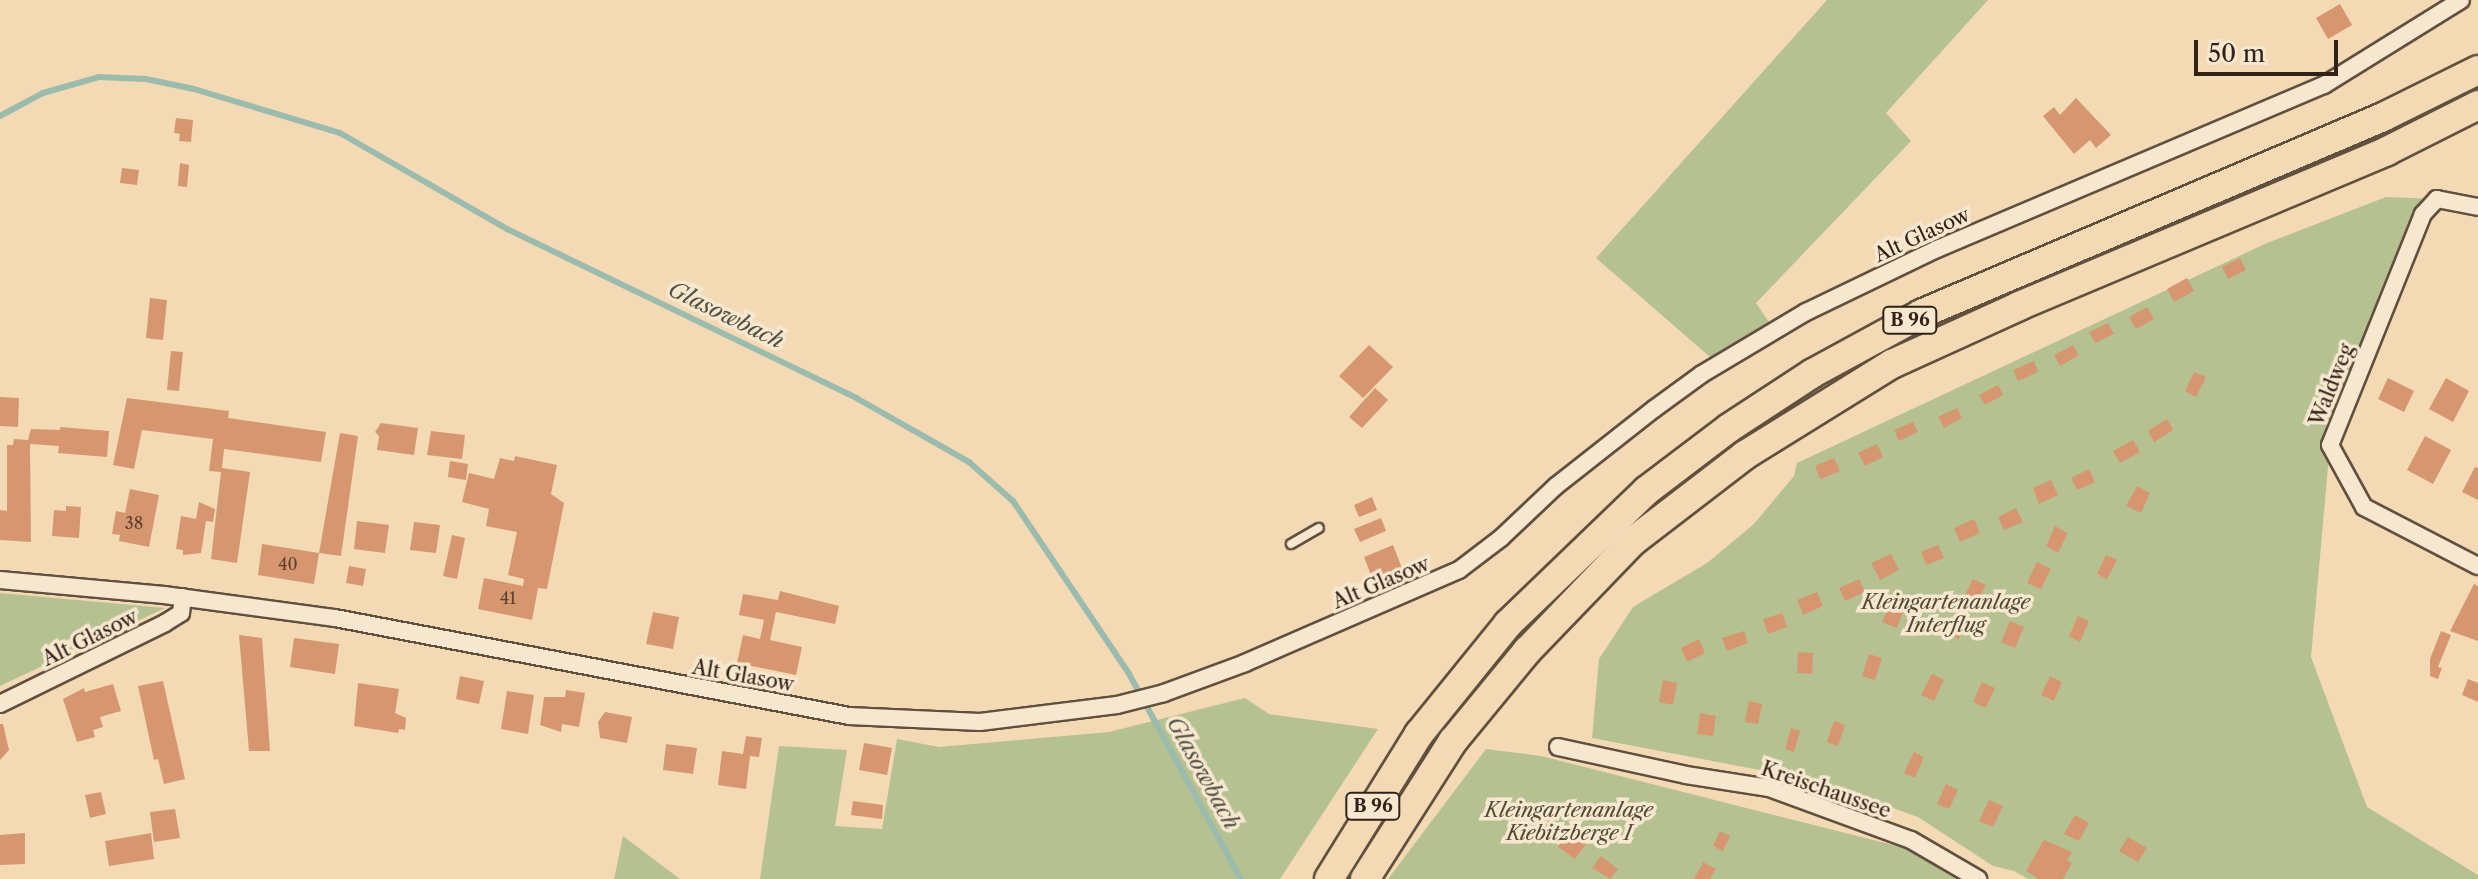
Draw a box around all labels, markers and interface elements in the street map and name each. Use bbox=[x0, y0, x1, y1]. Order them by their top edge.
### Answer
scale bar bbox=[2198, 24, 2342, 74]
text: 50 m bbox=[2208, 39, 2265, 68]
street label: Alt Glasow bbox=[1870, 202, 1974, 268]
water label: Glasowbach bbox=[664, 276, 788, 354]
road number: B 96 bbox=[1882, 306, 1938, 334]
street label: Waldweg bbox=[2305, 340, 2359, 430]
house number: 38 bbox=[125, 513, 143, 533]
street label: Alt Glasow bbox=[1329, 552, 1433, 614]
house number: 40 bbox=[278, 554, 298, 574]
house number: 41 bbox=[500, 588, 516, 608]
park label: Kleingartenanlage Interflug bbox=[1862, 590, 2030, 637]
street label: Alt Glasow bbox=[39, 605, 141, 671]
street label: Alt Glasow bbox=[690, 655, 796, 697]
water label: Glasowbach bbox=[1161, 712, 1245, 834]
street label: Kreischaussee bbox=[1758, 757, 1894, 823]
road number: B 96 bbox=[1345, 792, 1401, 820]
park label: Kleingartenanlage Kiebitzberge I bbox=[1485, 799, 1653, 846]

